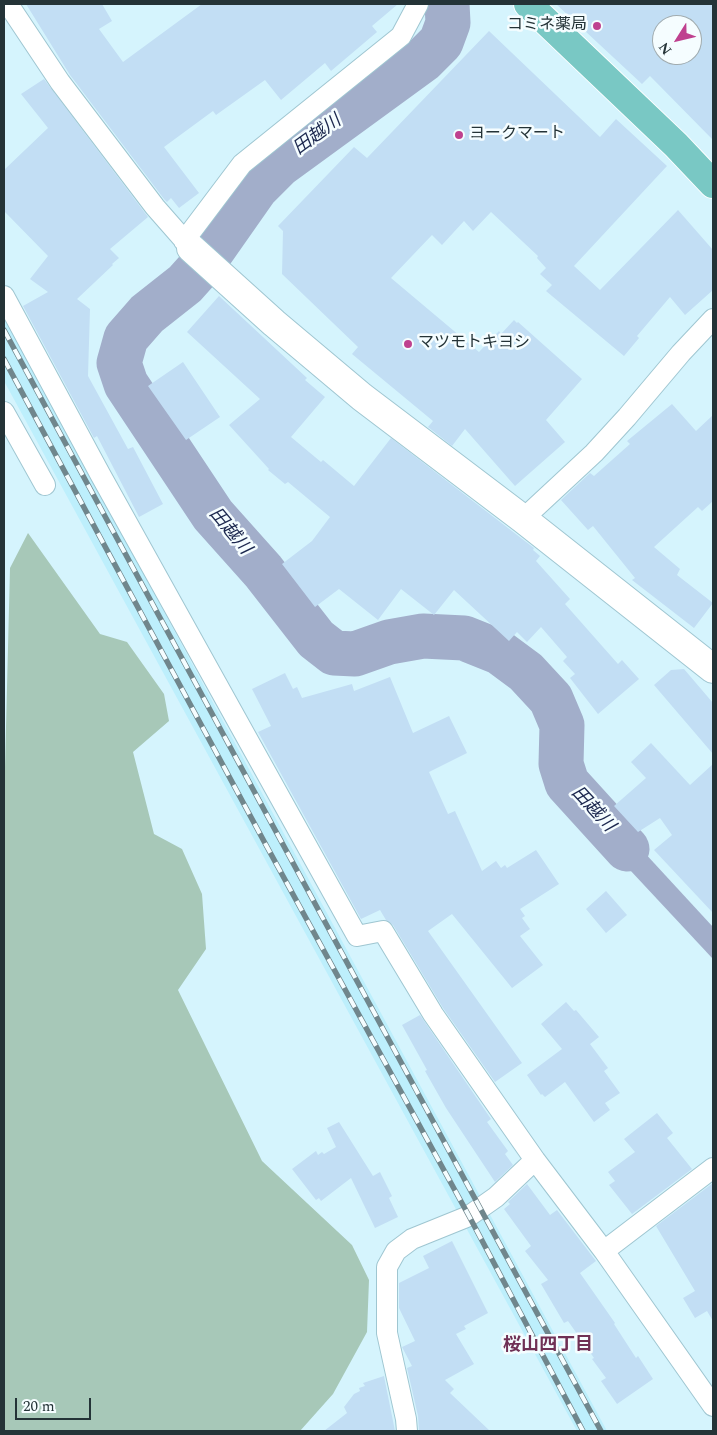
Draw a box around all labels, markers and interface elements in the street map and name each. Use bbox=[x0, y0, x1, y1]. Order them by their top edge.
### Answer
north arrow bbox=[652, 15, 702, 65]
place label: コミネ薬局 bbox=[507, 16, 587, 36]
marker: コミネ薬局 bbox=[591, 20, 603, 32]
text: N bbox=[653, 38, 677, 59]
water label: 田越川 bbox=[290, 111, 346, 161]
place label: ヨークマート bbox=[469, 125, 565, 145]
marker: ヨークマート bbox=[453, 129, 465, 141]
place label: マツモトキヨシ bbox=[418, 334, 530, 354]
marker: マツモトキヨシ bbox=[402, 338, 414, 350]
water label: 田越川 bbox=[203, 504, 255, 560]
water label: 田越川 bbox=[566, 783, 618, 837]
district label: 桜山四丁目 bbox=[503, 1335, 593, 1357]
scale bar bbox=[18, 1388, 94, 1420]
text: 20 m bbox=[23, 1395, 55, 1418]

